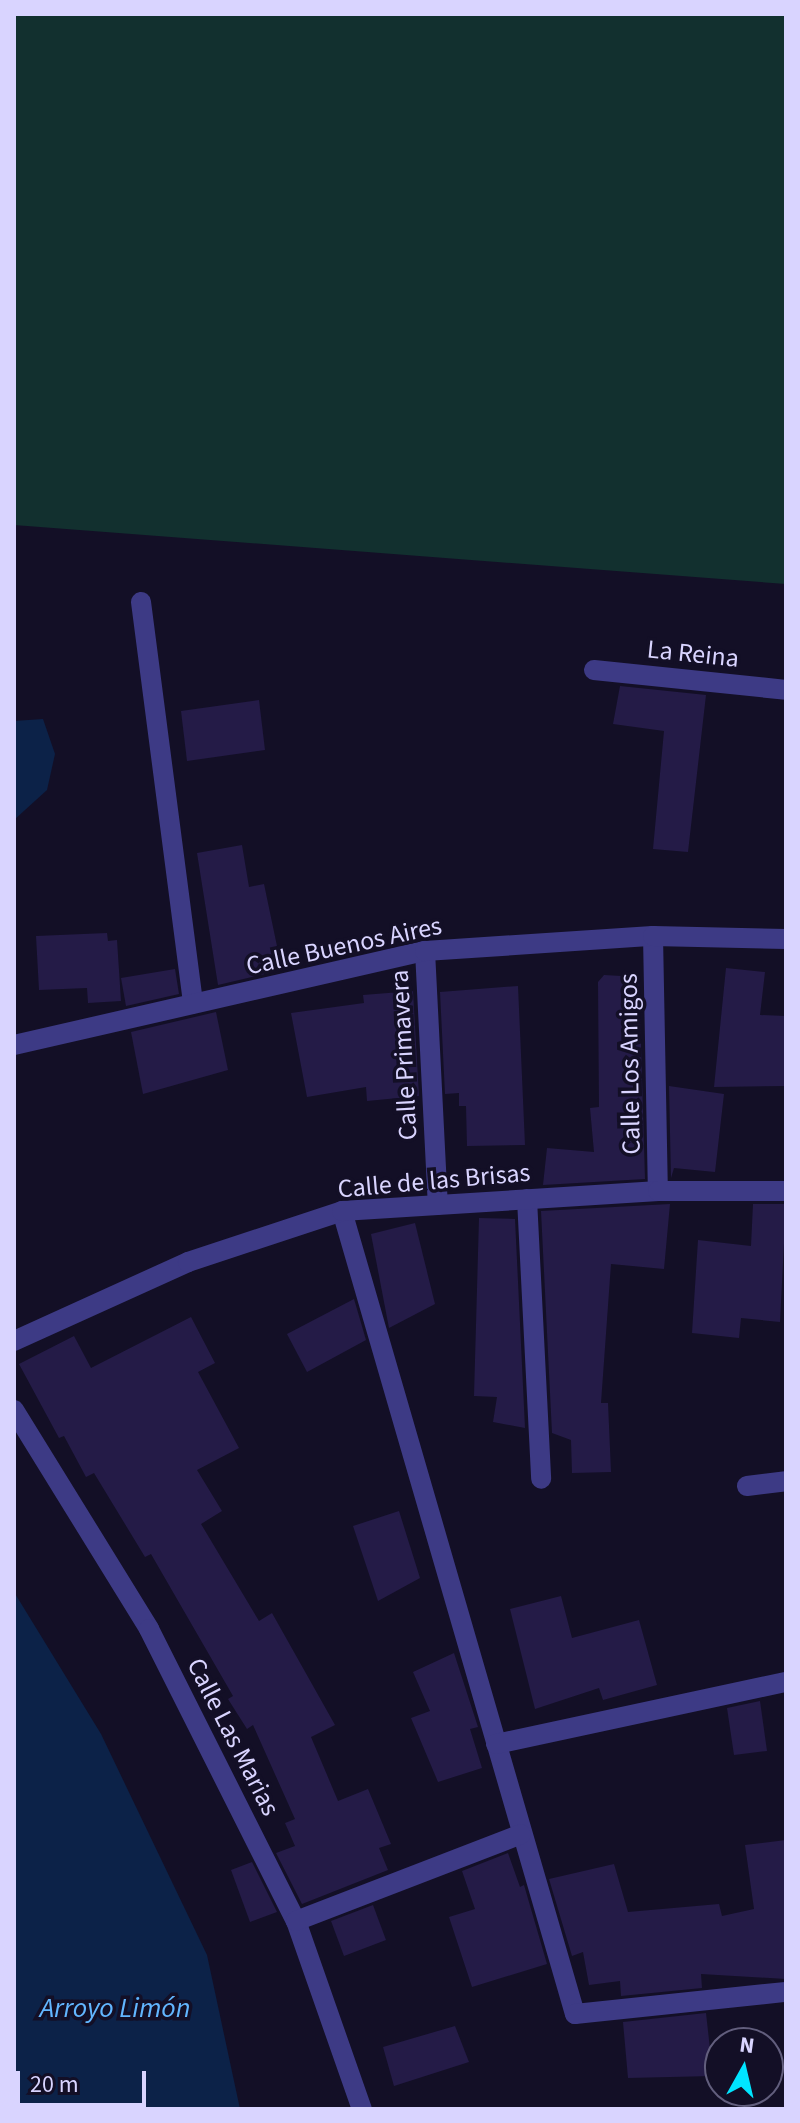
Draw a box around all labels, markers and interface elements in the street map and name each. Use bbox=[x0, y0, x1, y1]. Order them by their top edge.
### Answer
street label: La Reina bbox=[646, 634, 740, 674]
street label: Calle Buenos Aires bbox=[243, 910, 445, 982]
street label: Calle Primavera bbox=[384, 969, 424, 1141]
street label: Calle Los Amigos bbox=[613, 973, 647, 1155]
street label: Calle de las Brisas bbox=[336, 1157, 532, 1205]
street label: Calle Las Marias bbox=[180, 1653, 286, 1821]
water label: Arroyo Limón bbox=[40, 1991, 190, 2025]
north arrow bbox=[704, 2027, 784, 2107]
text: N bbox=[738, 2028, 757, 2062]
scale bar bbox=[20, 2055, 150, 2105]
text: 20 m bbox=[30, 2067, 79, 2102]

